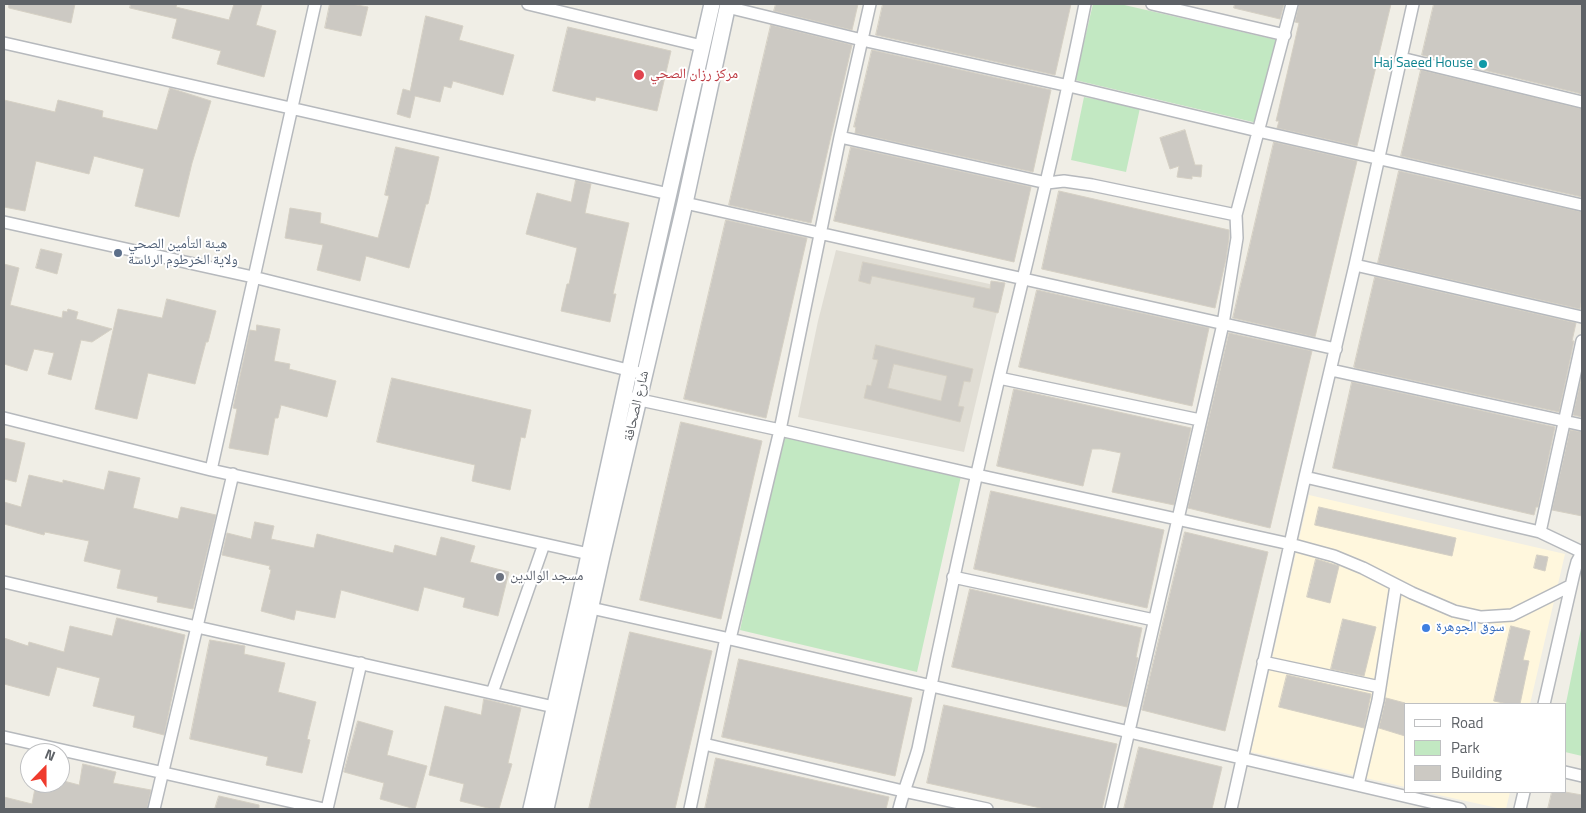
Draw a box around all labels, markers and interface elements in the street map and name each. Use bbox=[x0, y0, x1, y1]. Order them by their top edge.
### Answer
place label: Haj Saeed House bbox=[1373, 56, 1473, 72]
marker: Haj Saeed House bbox=[1477, 58, 1489, 70]
place label: مركز رزان الصحي bbox=[650, 67, 738, 83]
marker: مركز رزان الصحي bbox=[632, 68, 646, 82]
place label: هيئة التأمين الصحي ولاية الخرطوم الرئاسة bbox=[128, 237, 238, 270]
marker: هيئة التأمين الصحي ولاية الخرطوم الرئاسة bbox=[112, 247, 124, 259]
street label: شارع الصحافة bbox=[621, 369, 653, 443]
place label: مسجد الوالدين bbox=[510, 569, 583, 585]
marker: مسجد الوالدين bbox=[494, 571, 506, 583]
place label: سوق الجوهرة bbox=[1436, 620, 1505, 636]
marker: سوق الجوهرة bbox=[1420, 622, 1432, 634]
legend bbox=[1404, 703, 1566, 793]
text: Road bbox=[1451, 711, 1483, 734]
text: Park bbox=[1451, 736, 1480, 759]
north arrow bbox=[20, 743, 70, 793]
text: N bbox=[42, 743, 59, 766]
text: Building bbox=[1451, 761, 1502, 784]

